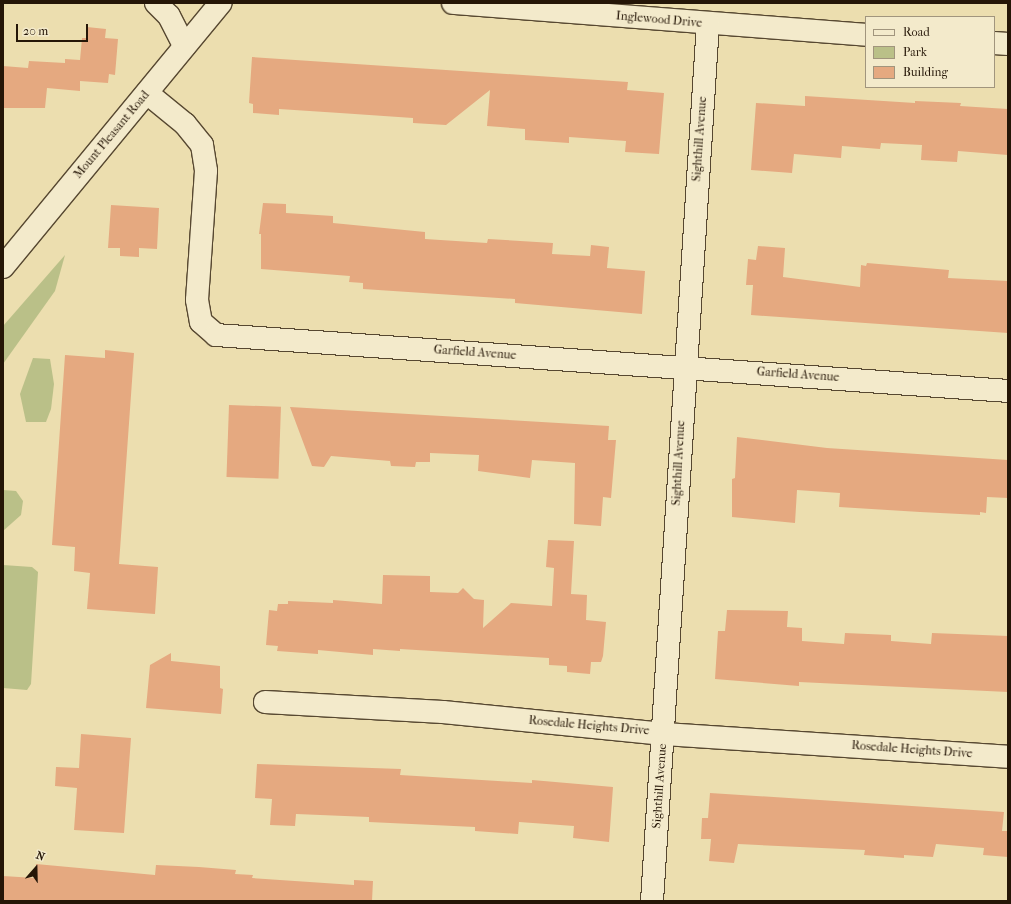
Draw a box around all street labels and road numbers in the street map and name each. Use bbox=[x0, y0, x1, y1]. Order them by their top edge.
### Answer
street label: Inglewood Drive bbox=[615, 9, 703, 31]
street label: Mount Pleasant Road bbox=[71, 88, 153, 182]
street label: Sighthill Avenue bbox=[690, 96, 710, 182]
street label: Garfield Avenue bbox=[433, 343, 517, 363]
street label: Garfield Avenue bbox=[756, 365, 840, 385]
street label: Sighthill Avenue bbox=[670, 420, 688, 506]
street label: Rosedale Heights Drive bbox=[528, 714, 650, 738]
street label: Rosedale Heights Drive bbox=[851, 739, 973, 761]
street label: Sighthill Avenue bbox=[650, 743, 670, 829]

